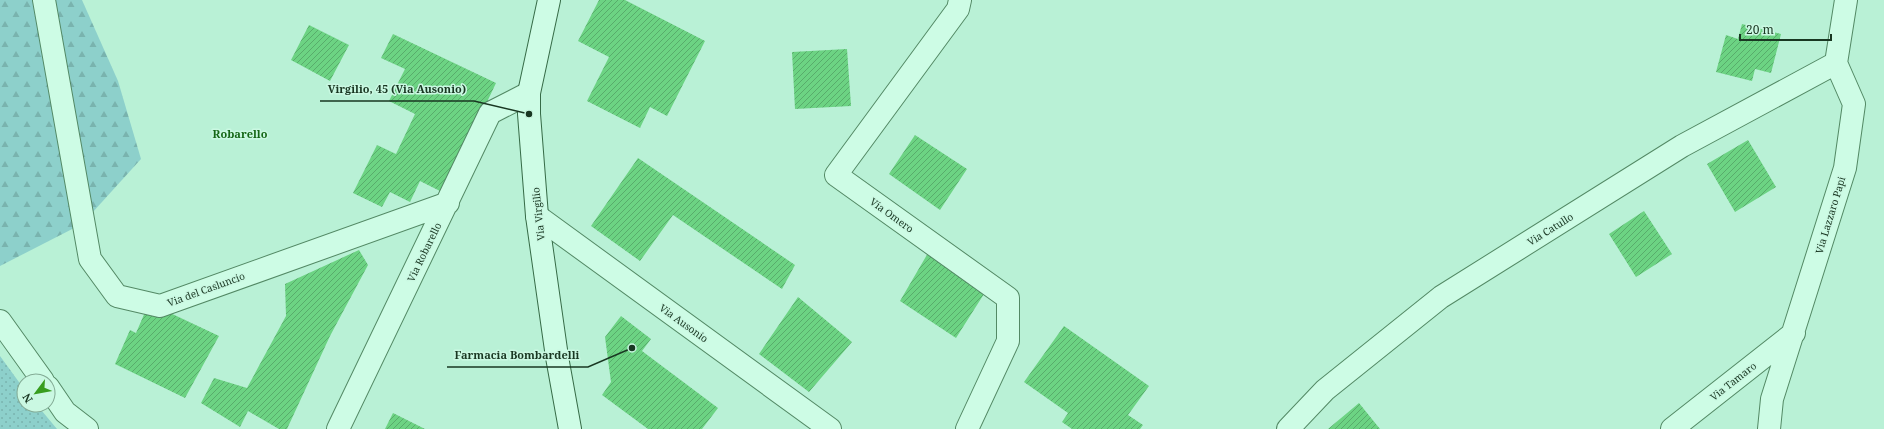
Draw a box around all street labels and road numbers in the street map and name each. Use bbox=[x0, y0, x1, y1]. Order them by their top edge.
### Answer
street label: Via Lazzaro Papi bbox=[1812, 174, 1849, 255]
street label: Via Virgilio bbox=[528, 186, 548, 241]
street label: Via Omero bbox=[867, 194, 917, 236]
street label: Via Catullo bbox=[1524, 209, 1576, 249]
street label: Via Robarello bbox=[404, 220, 444, 284]
street label: Via del Casluncio bbox=[165, 268, 247, 310]
street label: Via Ausonio bbox=[657, 301, 711, 346]
street label: Via Tamaro bbox=[1707, 358, 1759, 404]

